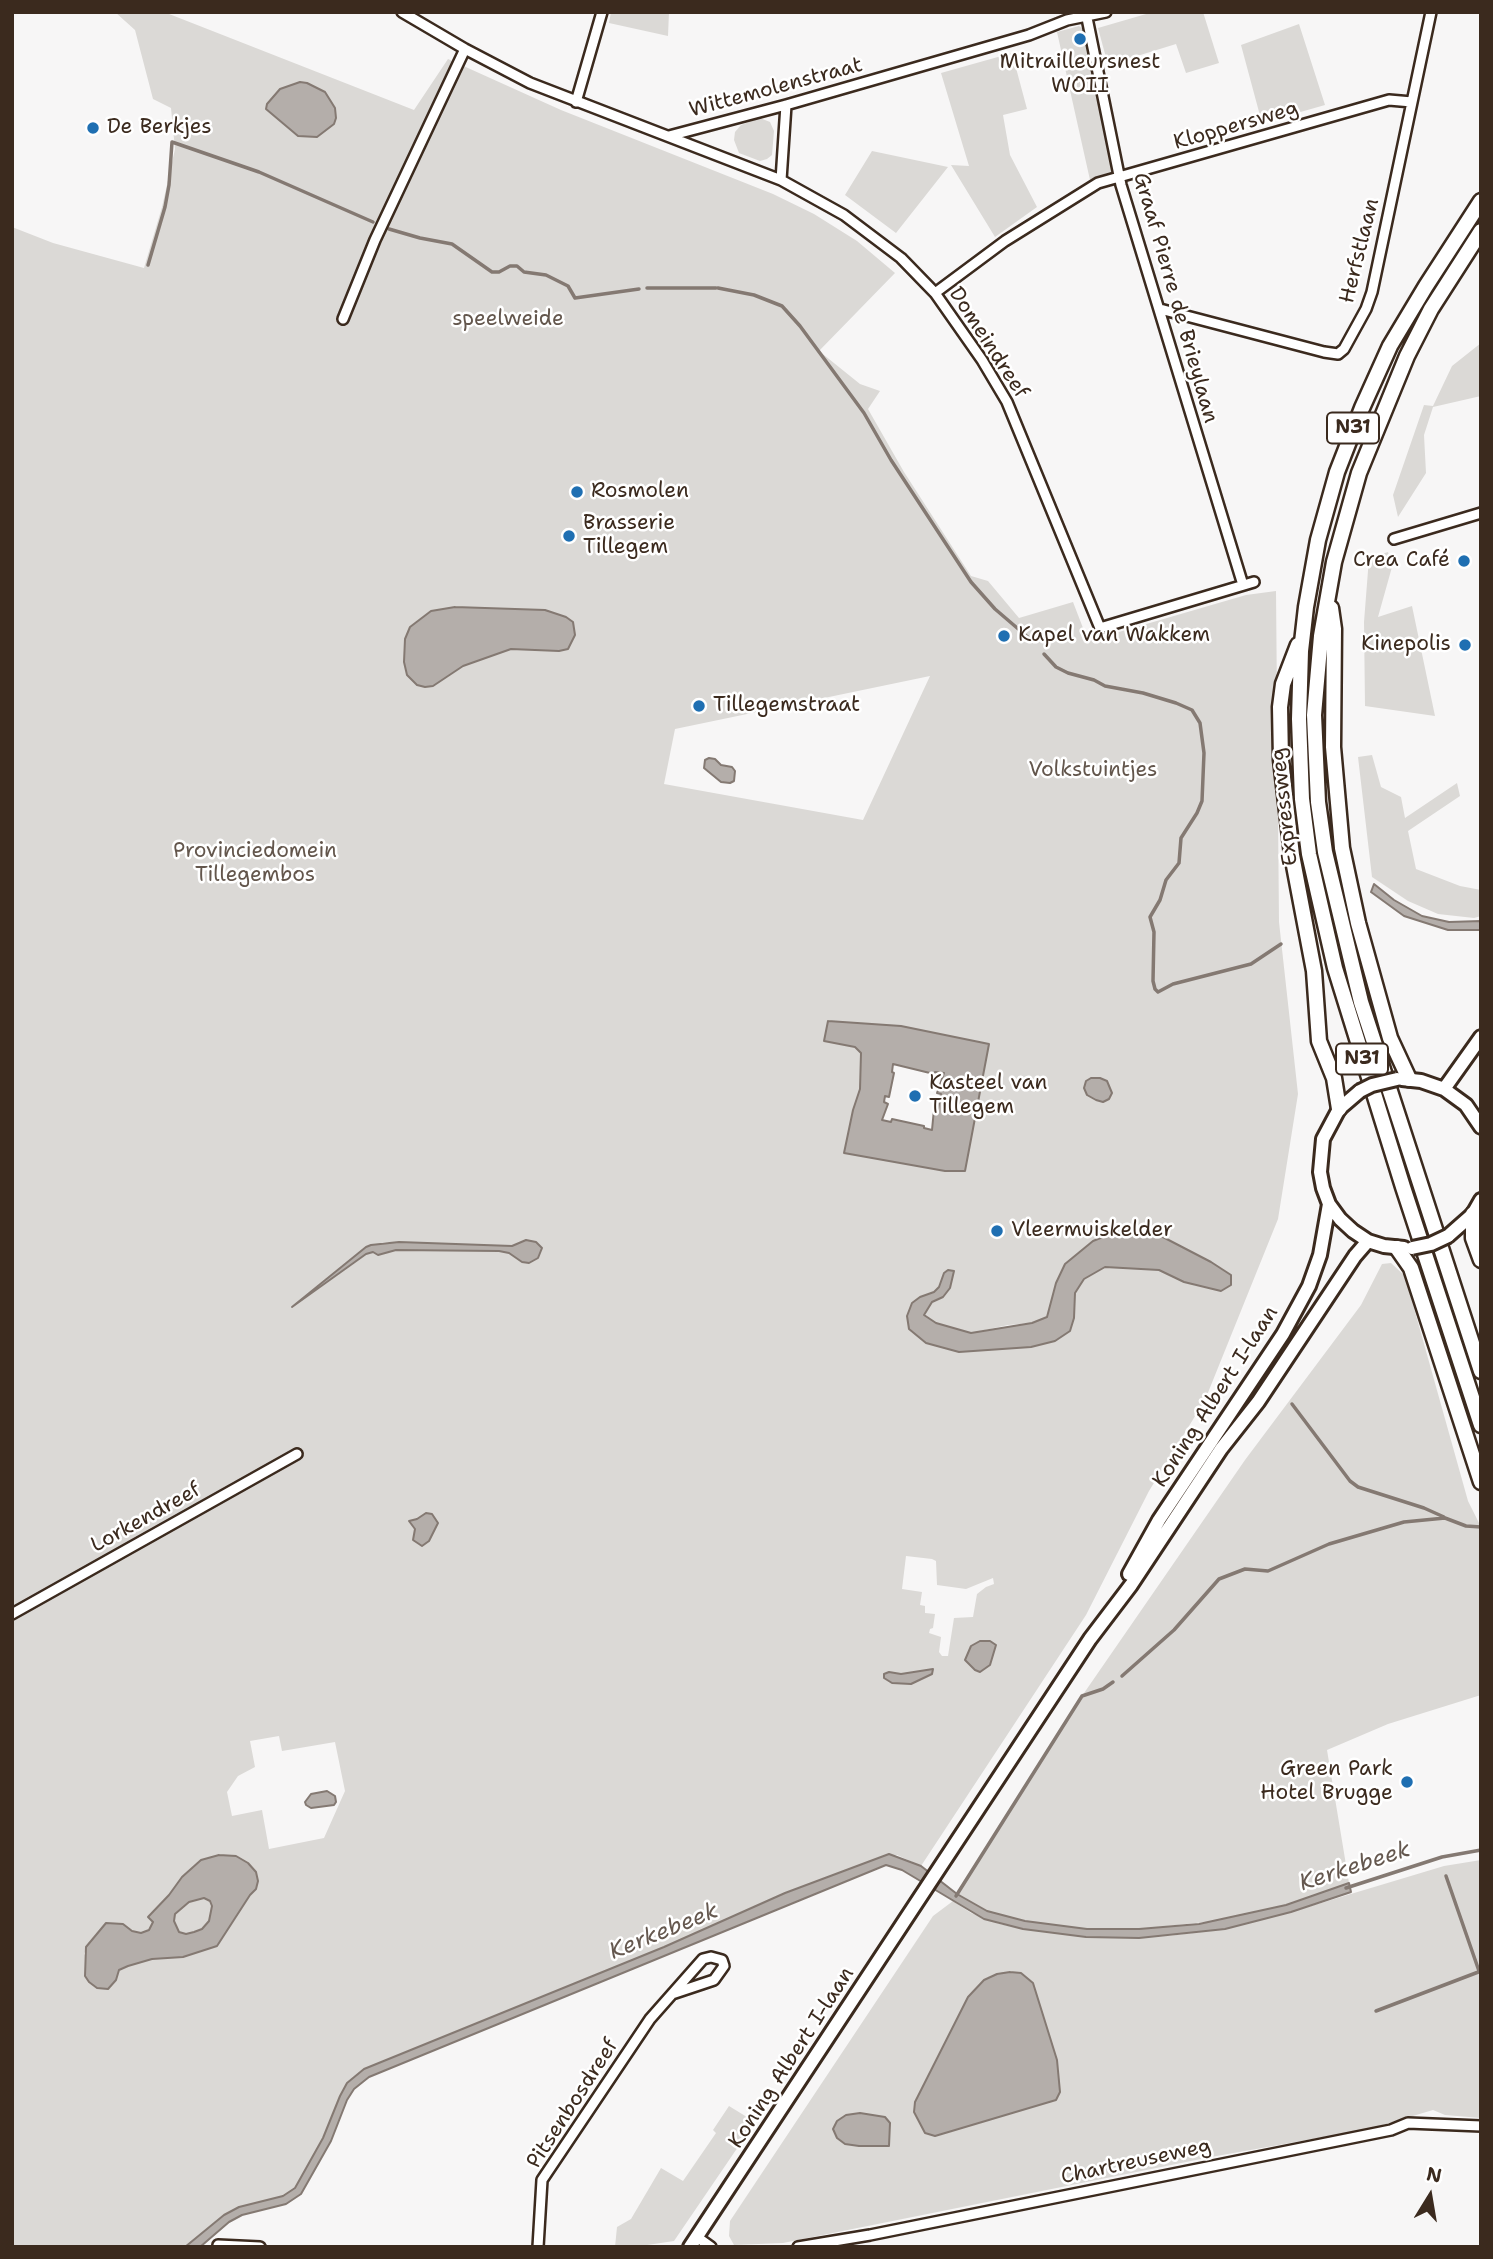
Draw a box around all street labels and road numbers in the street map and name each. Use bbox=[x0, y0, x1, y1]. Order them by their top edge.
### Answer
street label: Wittemolenstraat bbox=[687, 53, 865, 123]
street label: Kloppersweg bbox=[1171, 96, 1301, 156]
street label: Graaf Pierre de Brieylaan bbox=[1127, 170, 1223, 426]
street label: Herfstlaan bbox=[1335, 196, 1385, 306]
street label: Domeindreef bbox=[943, 283, 1033, 403]
road number: N31 bbox=[1327, 412, 1379, 444]
street label: Expressweg bbox=[1266, 747, 1304, 867]
road number: N31 bbox=[1336, 1044, 1388, 1074]
street label: Koning Albert I-laan bbox=[1148, 1302, 1284, 1492]
street label: Lorkendreef bbox=[87, 1478, 205, 1558]
street label: Koning Albert I-laan bbox=[724, 1963, 860, 2153]
street label: Pitsenbosdreef bbox=[522, 2035, 624, 2173]
street label: Chartreuseweg bbox=[1059, 2134, 1213, 2190]

